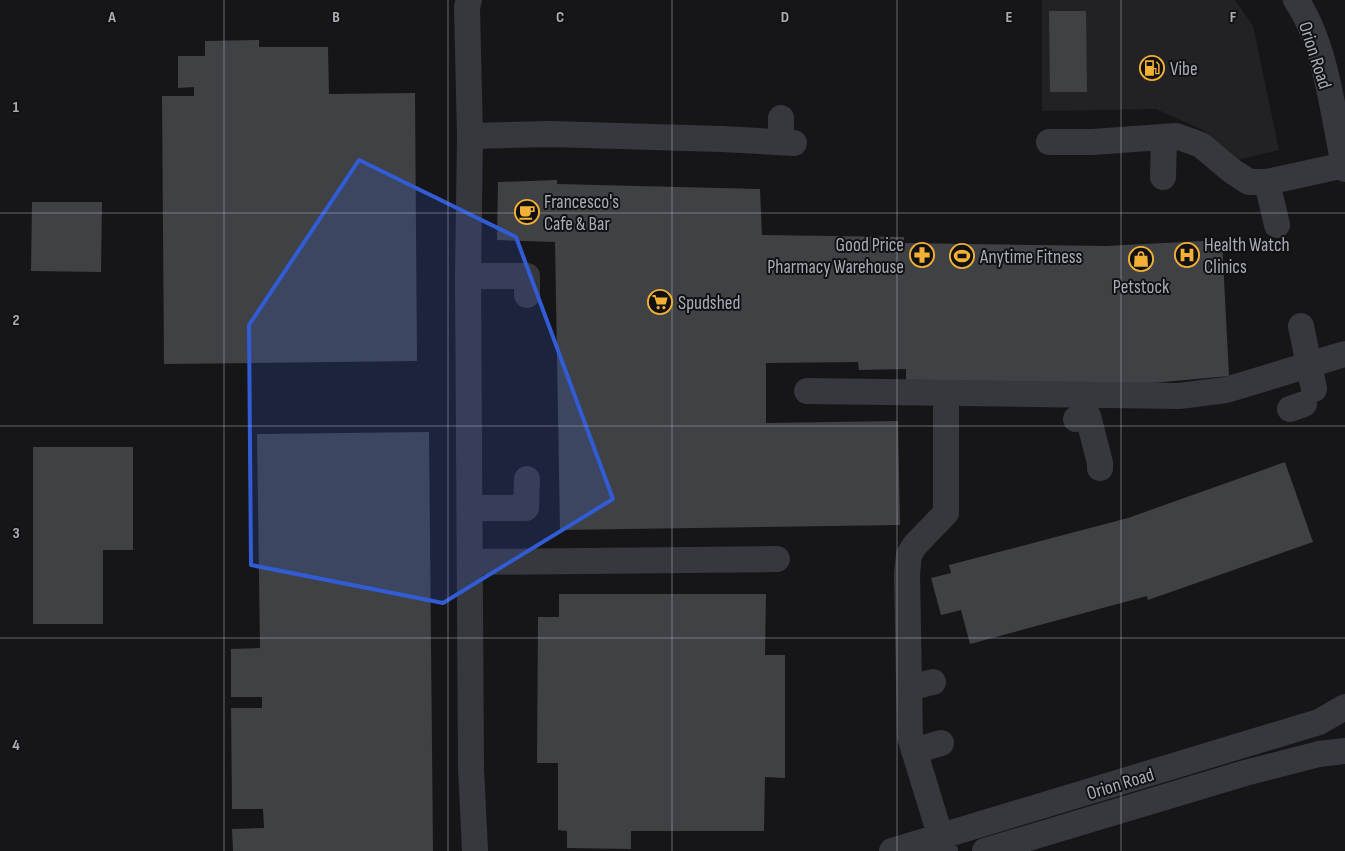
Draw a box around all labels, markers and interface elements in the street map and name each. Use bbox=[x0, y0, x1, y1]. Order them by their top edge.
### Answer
text: A bbox=[107, 8, 116, 27]
text: B bbox=[332, 8, 340, 27]
text: C bbox=[556, 8, 564, 27]
text: D bbox=[781, 8, 789, 27]
text: E bbox=[1006, 8, 1013, 27]
text: F bbox=[1230, 8, 1237, 27]
street label: Orion Road bbox=[1293, 19, 1336, 92]
fuel station icon: Vibe bbox=[1139, 55, 1165, 81]
place label: Vibe bbox=[1170, 58, 1198, 81]
text: 1 bbox=[13, 98, 20, 117]
place label: Francesco's Cafe & Bar bbox=[544, 191, 619, 236]
cafe icon: Francesco's Cafe & Bar bbox=[514, 199, 540, 225]
place label: Good Price Pharmacy Warehouse bbox=[767, 234, 904, 279]
place label: Health Watch Clinics bbox=[1204, 234, 1290, 279]
pharmacy icon: Good Price Pharmacy Warehouse bbox=[909, 242, 935, 268]
hospital icon: Health Watch Clinics bbox=[1174, 242, 1200, 268]
sports icon: Anytime Fitness bbox=[949, 243, 975, 269]
place label: Anytime Fitness bbox=[979, 246, 1082, 269]
shop icon: Petstock bbox=[1128, 246, 1154, 272]
place label: Petstock bbox=[1113, 276, 1170, 299]
supermarket icon: Spudshed bbox=[647, 289, 673, 315]
place label: Spudshed bbox=[678, 292, 740, 315]
text: 2 bbox=[12, 311, 20, 330]
text: 3 bbox=[12, 524, 20, 543]
text: 4 bbox=[12, 736, 20, 755]
street label: Orion Road bbox=[1084, 763, 1157, 806]

